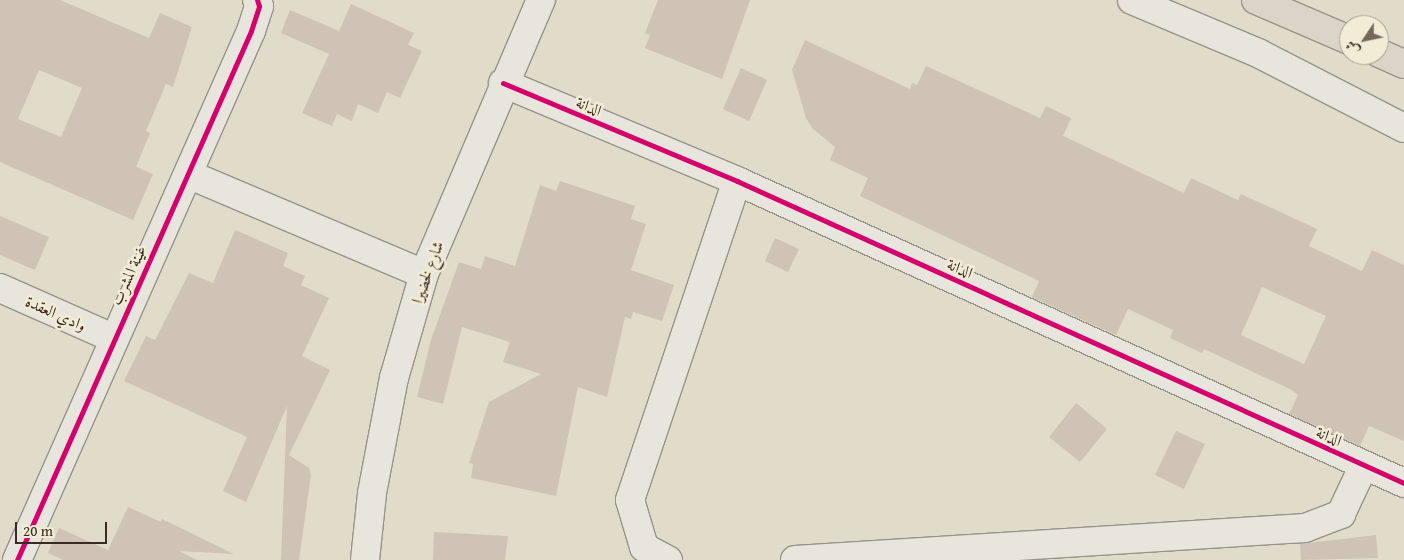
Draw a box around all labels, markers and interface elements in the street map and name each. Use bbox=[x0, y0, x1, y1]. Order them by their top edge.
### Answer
north arrow bbox=[1339, 15, 1389, 65]
text: ش bbox=[1340, 36, 1365, 59]
street label: الدانة bbox=[573, 92, 605, 120]
street label: شارع لخضيرا bbox=[407, 238, 447, 306]
street label: غينة المشرب bbox=[106, 242, 150, 308]
street label: الدانة bbox=[944, 254, 976, 282]
street label: وادي العقدة bbox=[23, 291, 89, 335]
street label: الدانة bbox=[1313, 422, 1345, 450]
scale bar bbox=[18, 512, 110, 544]
text: 20 m bbox=[23, 520, 53, 541]

